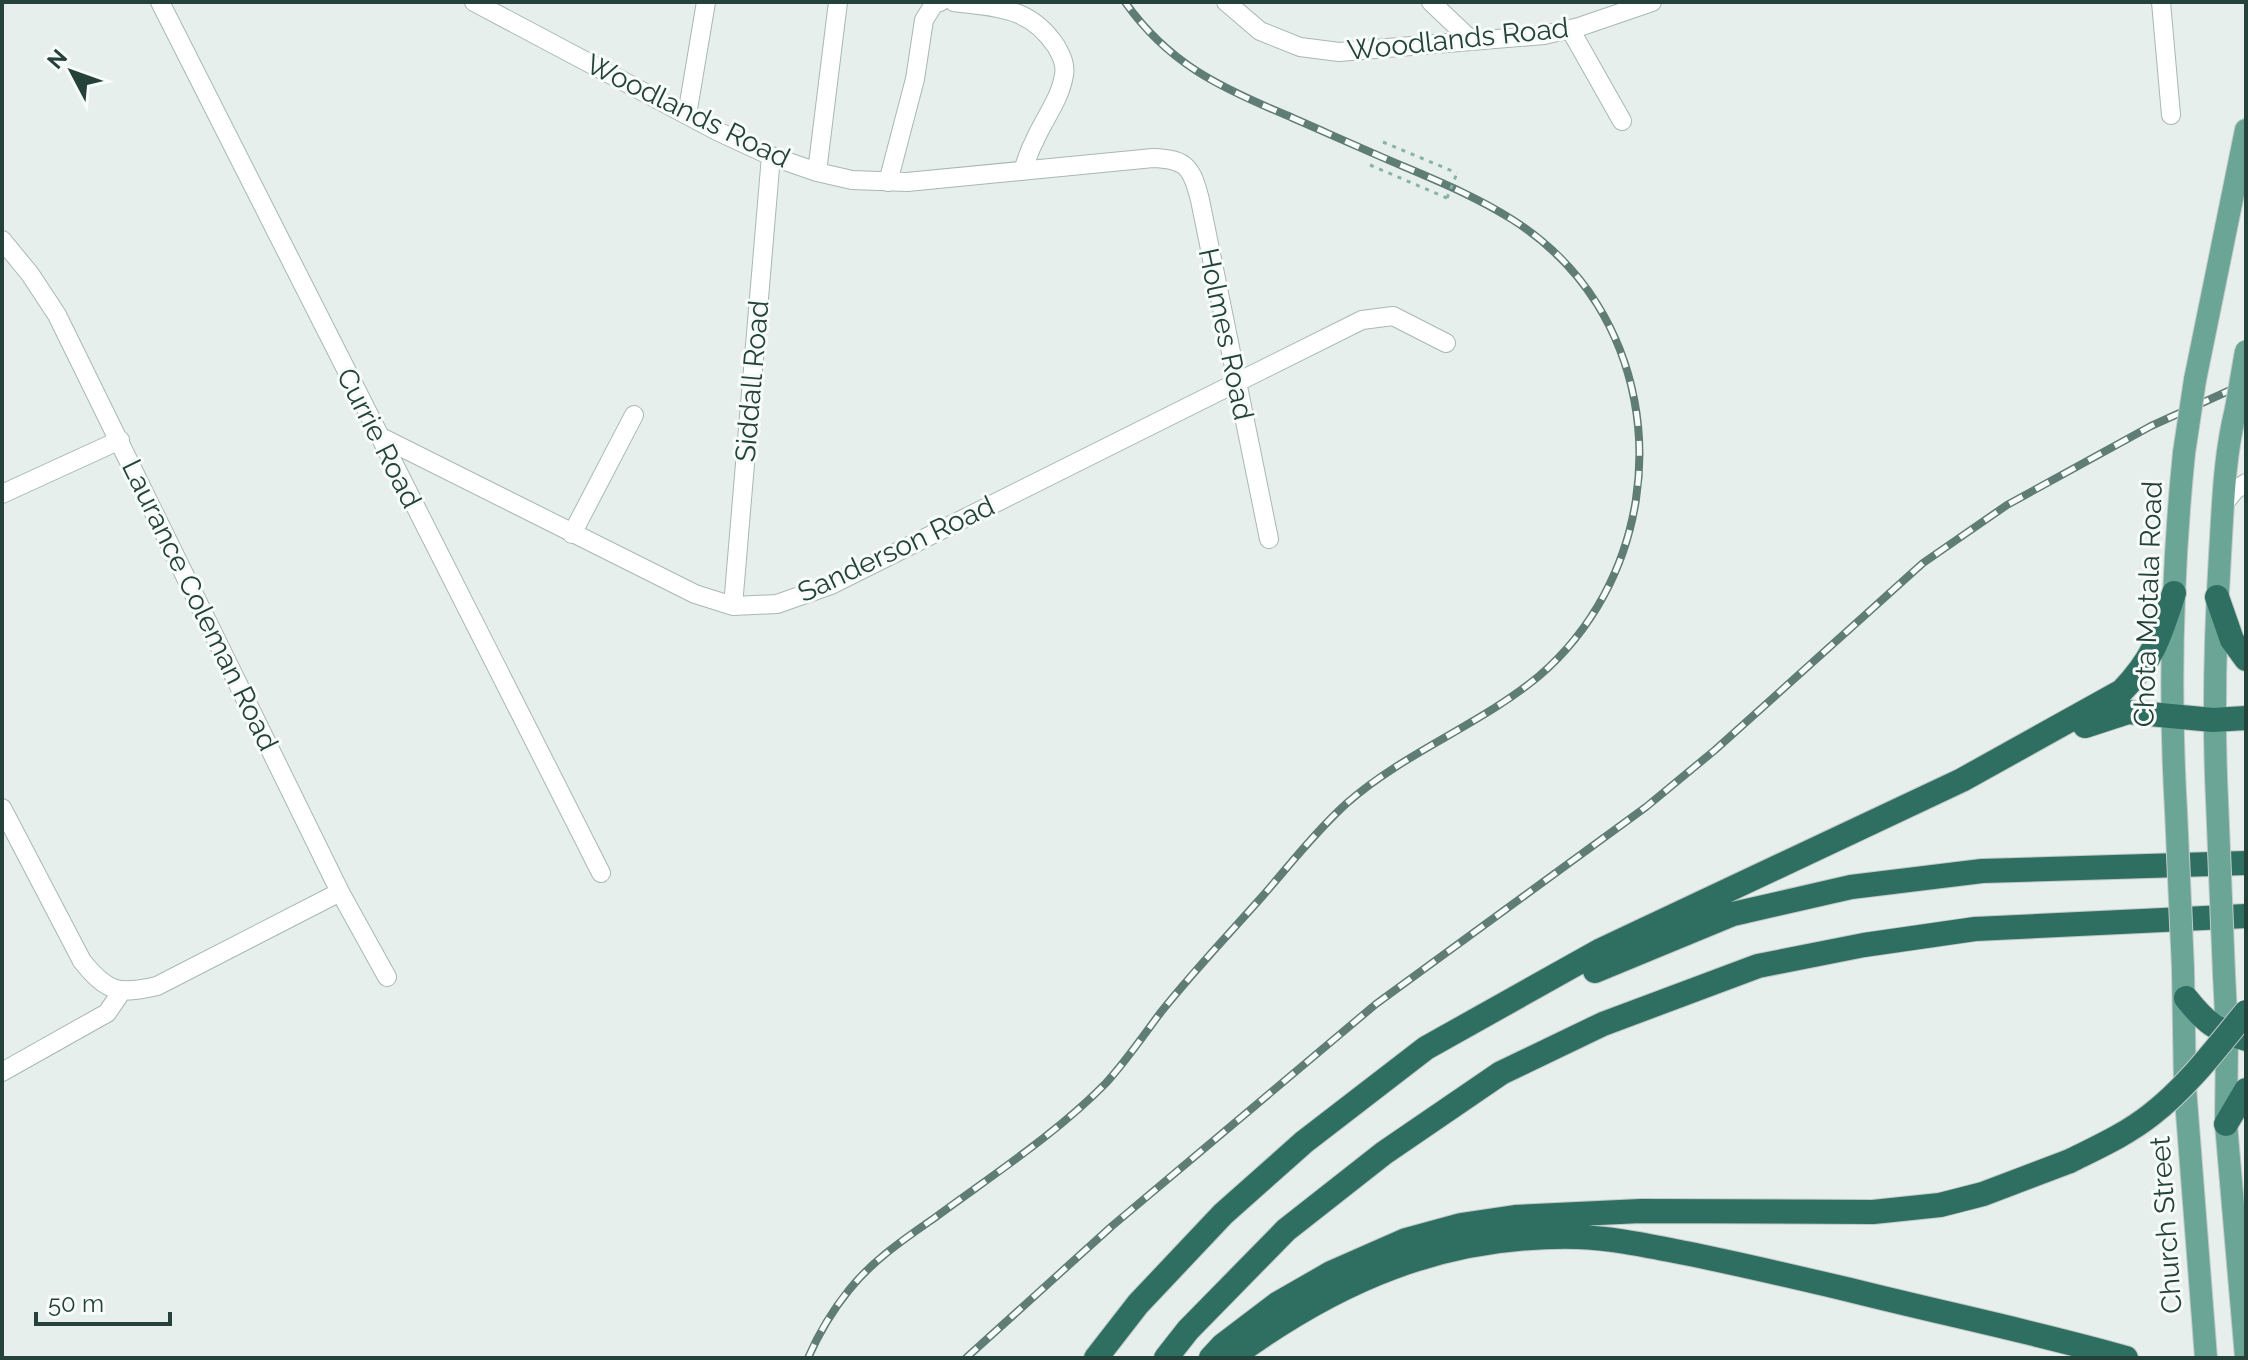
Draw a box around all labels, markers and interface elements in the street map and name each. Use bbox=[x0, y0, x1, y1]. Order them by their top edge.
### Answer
street label: Woodlands Road bbox=[1346, 11, 1570, 67]
north arrow bbox=[32, 32, 112, 112]
text: N bbox=[42, 44, 72, 74]
street label: Woodlands Road bbox=[581, 47, 795, 175]
street label: Holmes Road bbox=[1192, 245, 1260, 423]
street label: Siddall Road bbox=[729, 299, 775, 463]
street label: Currie Road bbox=[330, 363, 428, 513]
street label: Laurance Coleman Road bbox=[115, 454, 285, 756]
street label: Chota Motala Road bbox=[2127, 480, 2169, 728]
street label: Sanderson Road bbox=[792, 489, 1000, 609]
street label: Church Street bbox=[2143, 1134, 2189, 1315]
scale bar bbox=[36, 1276, 170, 1326]
text: 50 m bbox=[48, 1289, 104, 1318]

